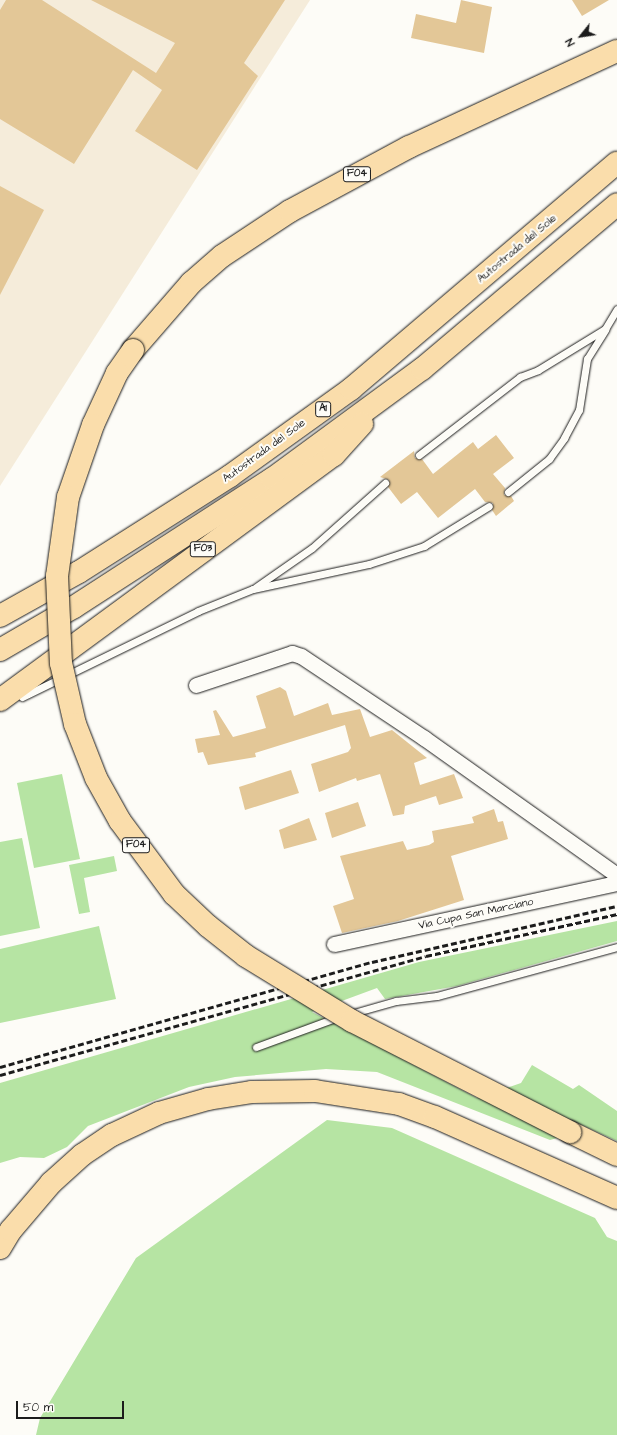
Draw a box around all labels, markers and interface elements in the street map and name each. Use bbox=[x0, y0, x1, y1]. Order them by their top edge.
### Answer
north arrow bbox=[561, 16, 601, 56]
text: N bbox=[562, 36, 578, 49]
road number: F04 bbox=[342, 166, 372, 182]
street label: Autostrada del Sole bbox=[475, 212, 559, 286]
road number: A1 bbox=[315, 401, 331, 417]
street label: Autostrada del Sole bbox=[220, 417, 308, 485]
road number: F03 bbox=[189, 541, 217, 557]
road number: F04 bbox=[121, 837, 151, 853]
street label: Via Cupa San Marciano bbox=[417, 895, 535, 933]
scale bar bbox=[18, 1393, 126, 1419]
text: 50 m bbox=[23, 1399, 53, 1416]

